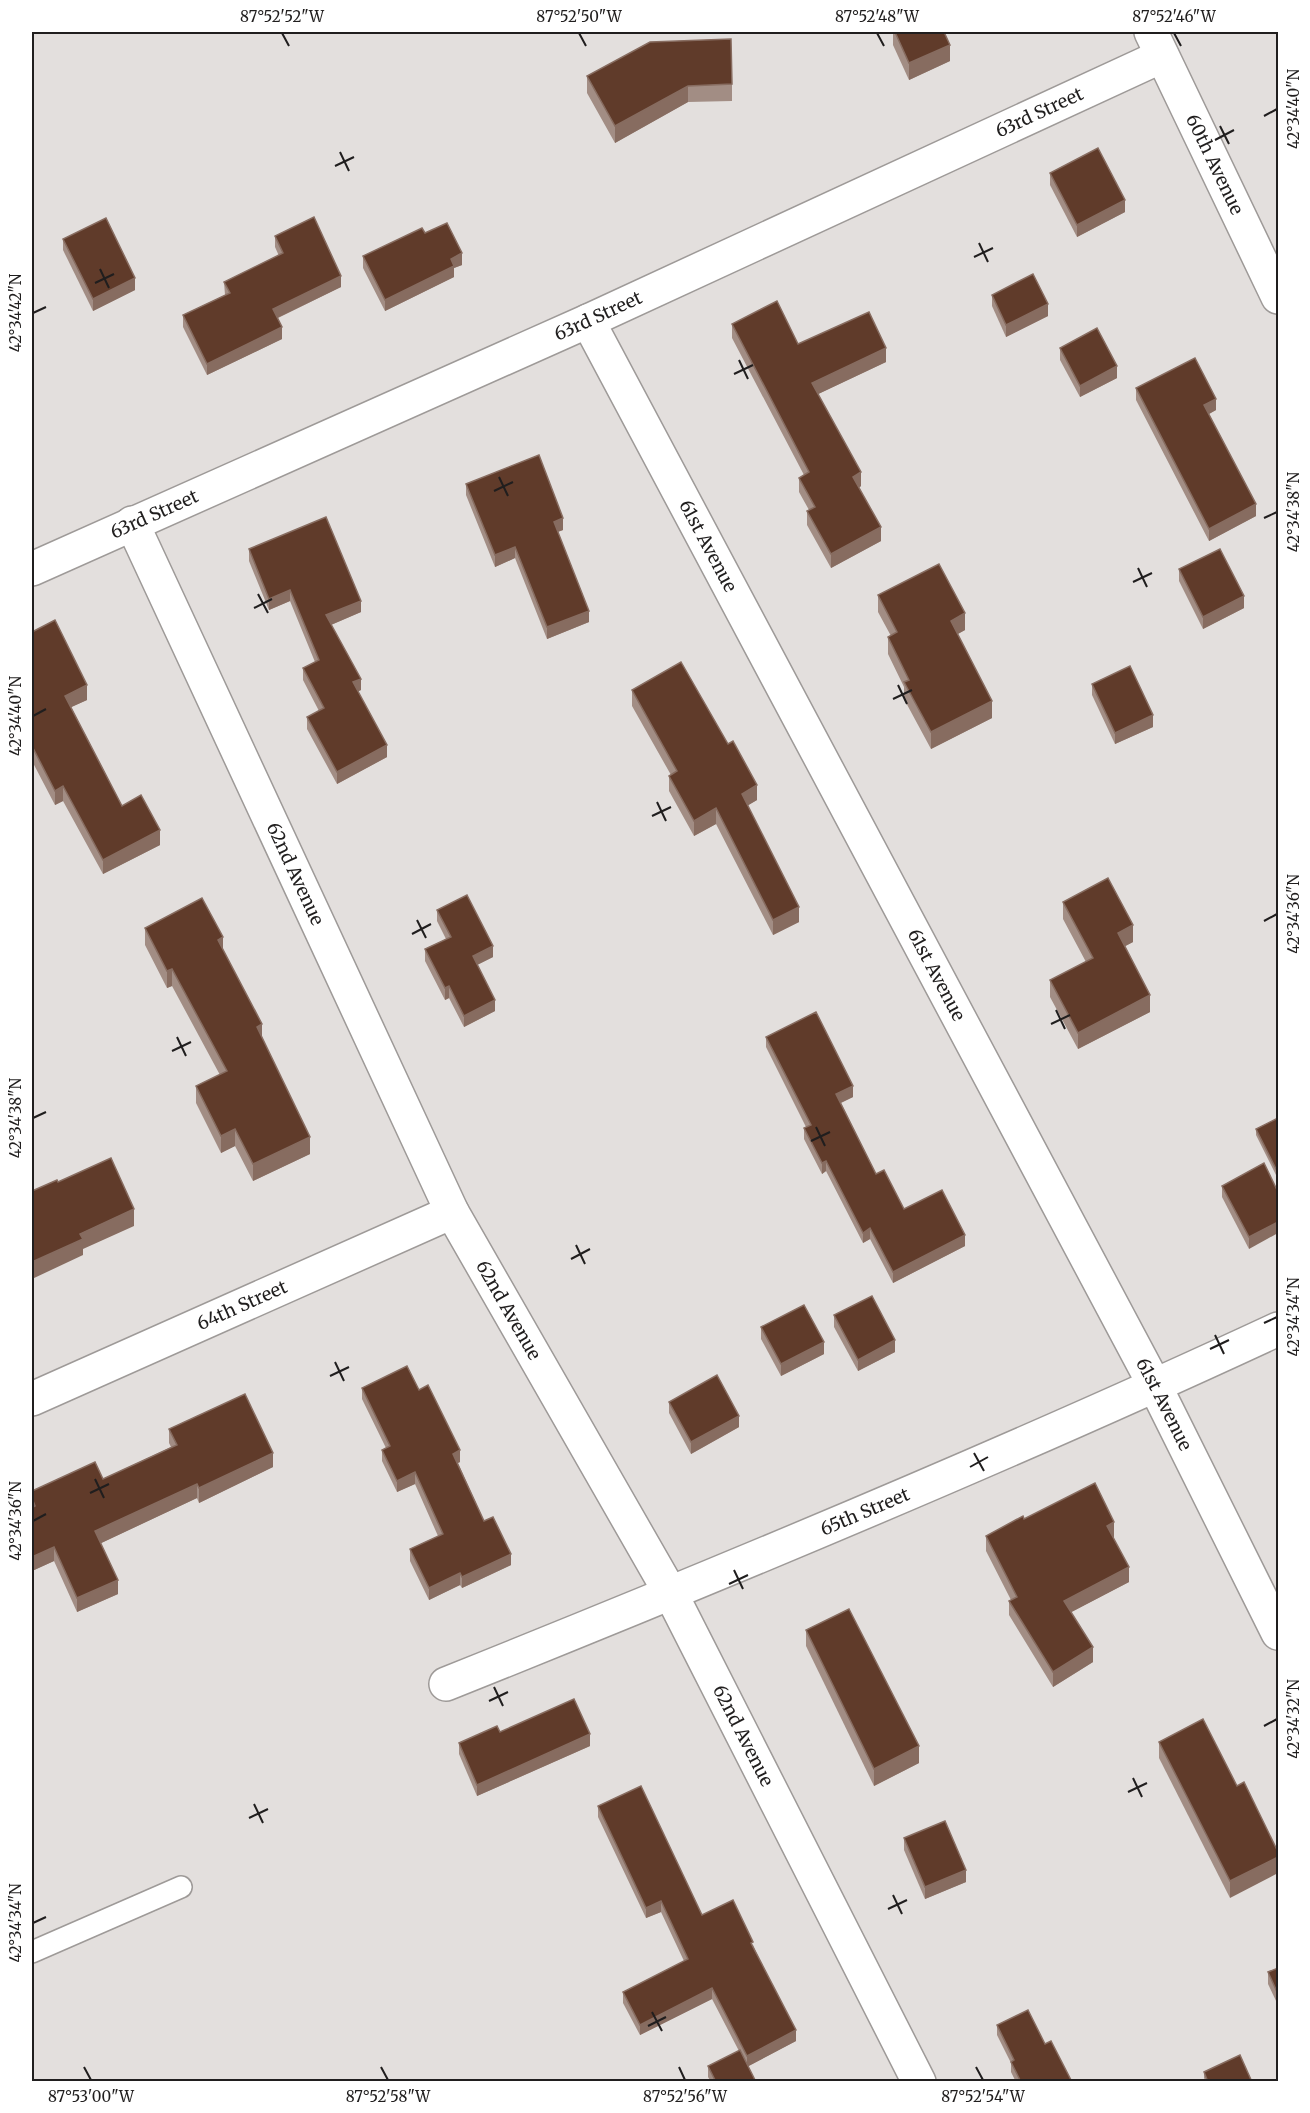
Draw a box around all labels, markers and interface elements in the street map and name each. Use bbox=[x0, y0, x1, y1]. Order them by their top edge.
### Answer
text: 87°52'52"W bbox=[240, 7, 325, 26]
text: 87°52'50"W bbox=[536, 7, 623, 26]
text: 87°52'48"W bbox=[835, 7, 920, 26]
text: 87°52'46"W bbox=[1132, 7, 1217, 26]
text: 42°34'40"N bbox=[1284, 69, 1303, 149]
street label: 63rd Street bbox=[992, 82, 1087, 142]
street label: 60th Avenue bbox=[1181, 110, 1249, 218]
text: 42°34'42"N bbox=[6, 273, 25, 352]
street label: 63rd Street bbox=[550, 286, 645, 346]
text: 42°34'38"N bbox=[1284, 471, 1303, 552]
street label: 63rd Street bbox=[107, 484, 202, 544]
street label: 61st Avenue bbox=[674, 496, 742, 596]
text: 42°34'40"N bbox=[6, 676, 25, 756]
street label: 62nd Avenue bbox=[262, 819, 329, 929]
text: 42°34'36"N bbox=[1284, 874, 1303, 954]
street label: 61st Avenue bbox=[903, 925, 971, 1025]
text: 42°34'38"N bbox=[6, 1077, 25, 1158]
street label: 62nd Avenue bbox=[471, 1256, 546, 1364]
street label: 64th Street bbox=[193, 1275, 291, 1335]
text: 42°34'34"N bbox=[1284, 1277, 1303, 1357]
street label: 61st Avenue bbox=[1131, 1354, 1197, 1454]
text: 42°34'36"N bbox=[6, 1481, 25, 1561]
street label: 65th Street bbox=[817, 1482, 913, 1541]
text: 42°34'32"N bbox=[1284, 1679, 1303, 1759]
street label: 62nd Avenue bbox=[708, 1681, 779, 1790]
text: 42°34'34"N bbox=[6, 1883, 25, 1963]
text: 87°53'00"W bbox=[48, 2087, 135, 2106]
text: 87°52'58"W bbox=[346, 2087, 431, 2106]
text: 87°52'56"W bbox=[643, 2087, 728, 2106]
text: 87°52'54"W bbox=[941, 2087, 1026, 2106]

